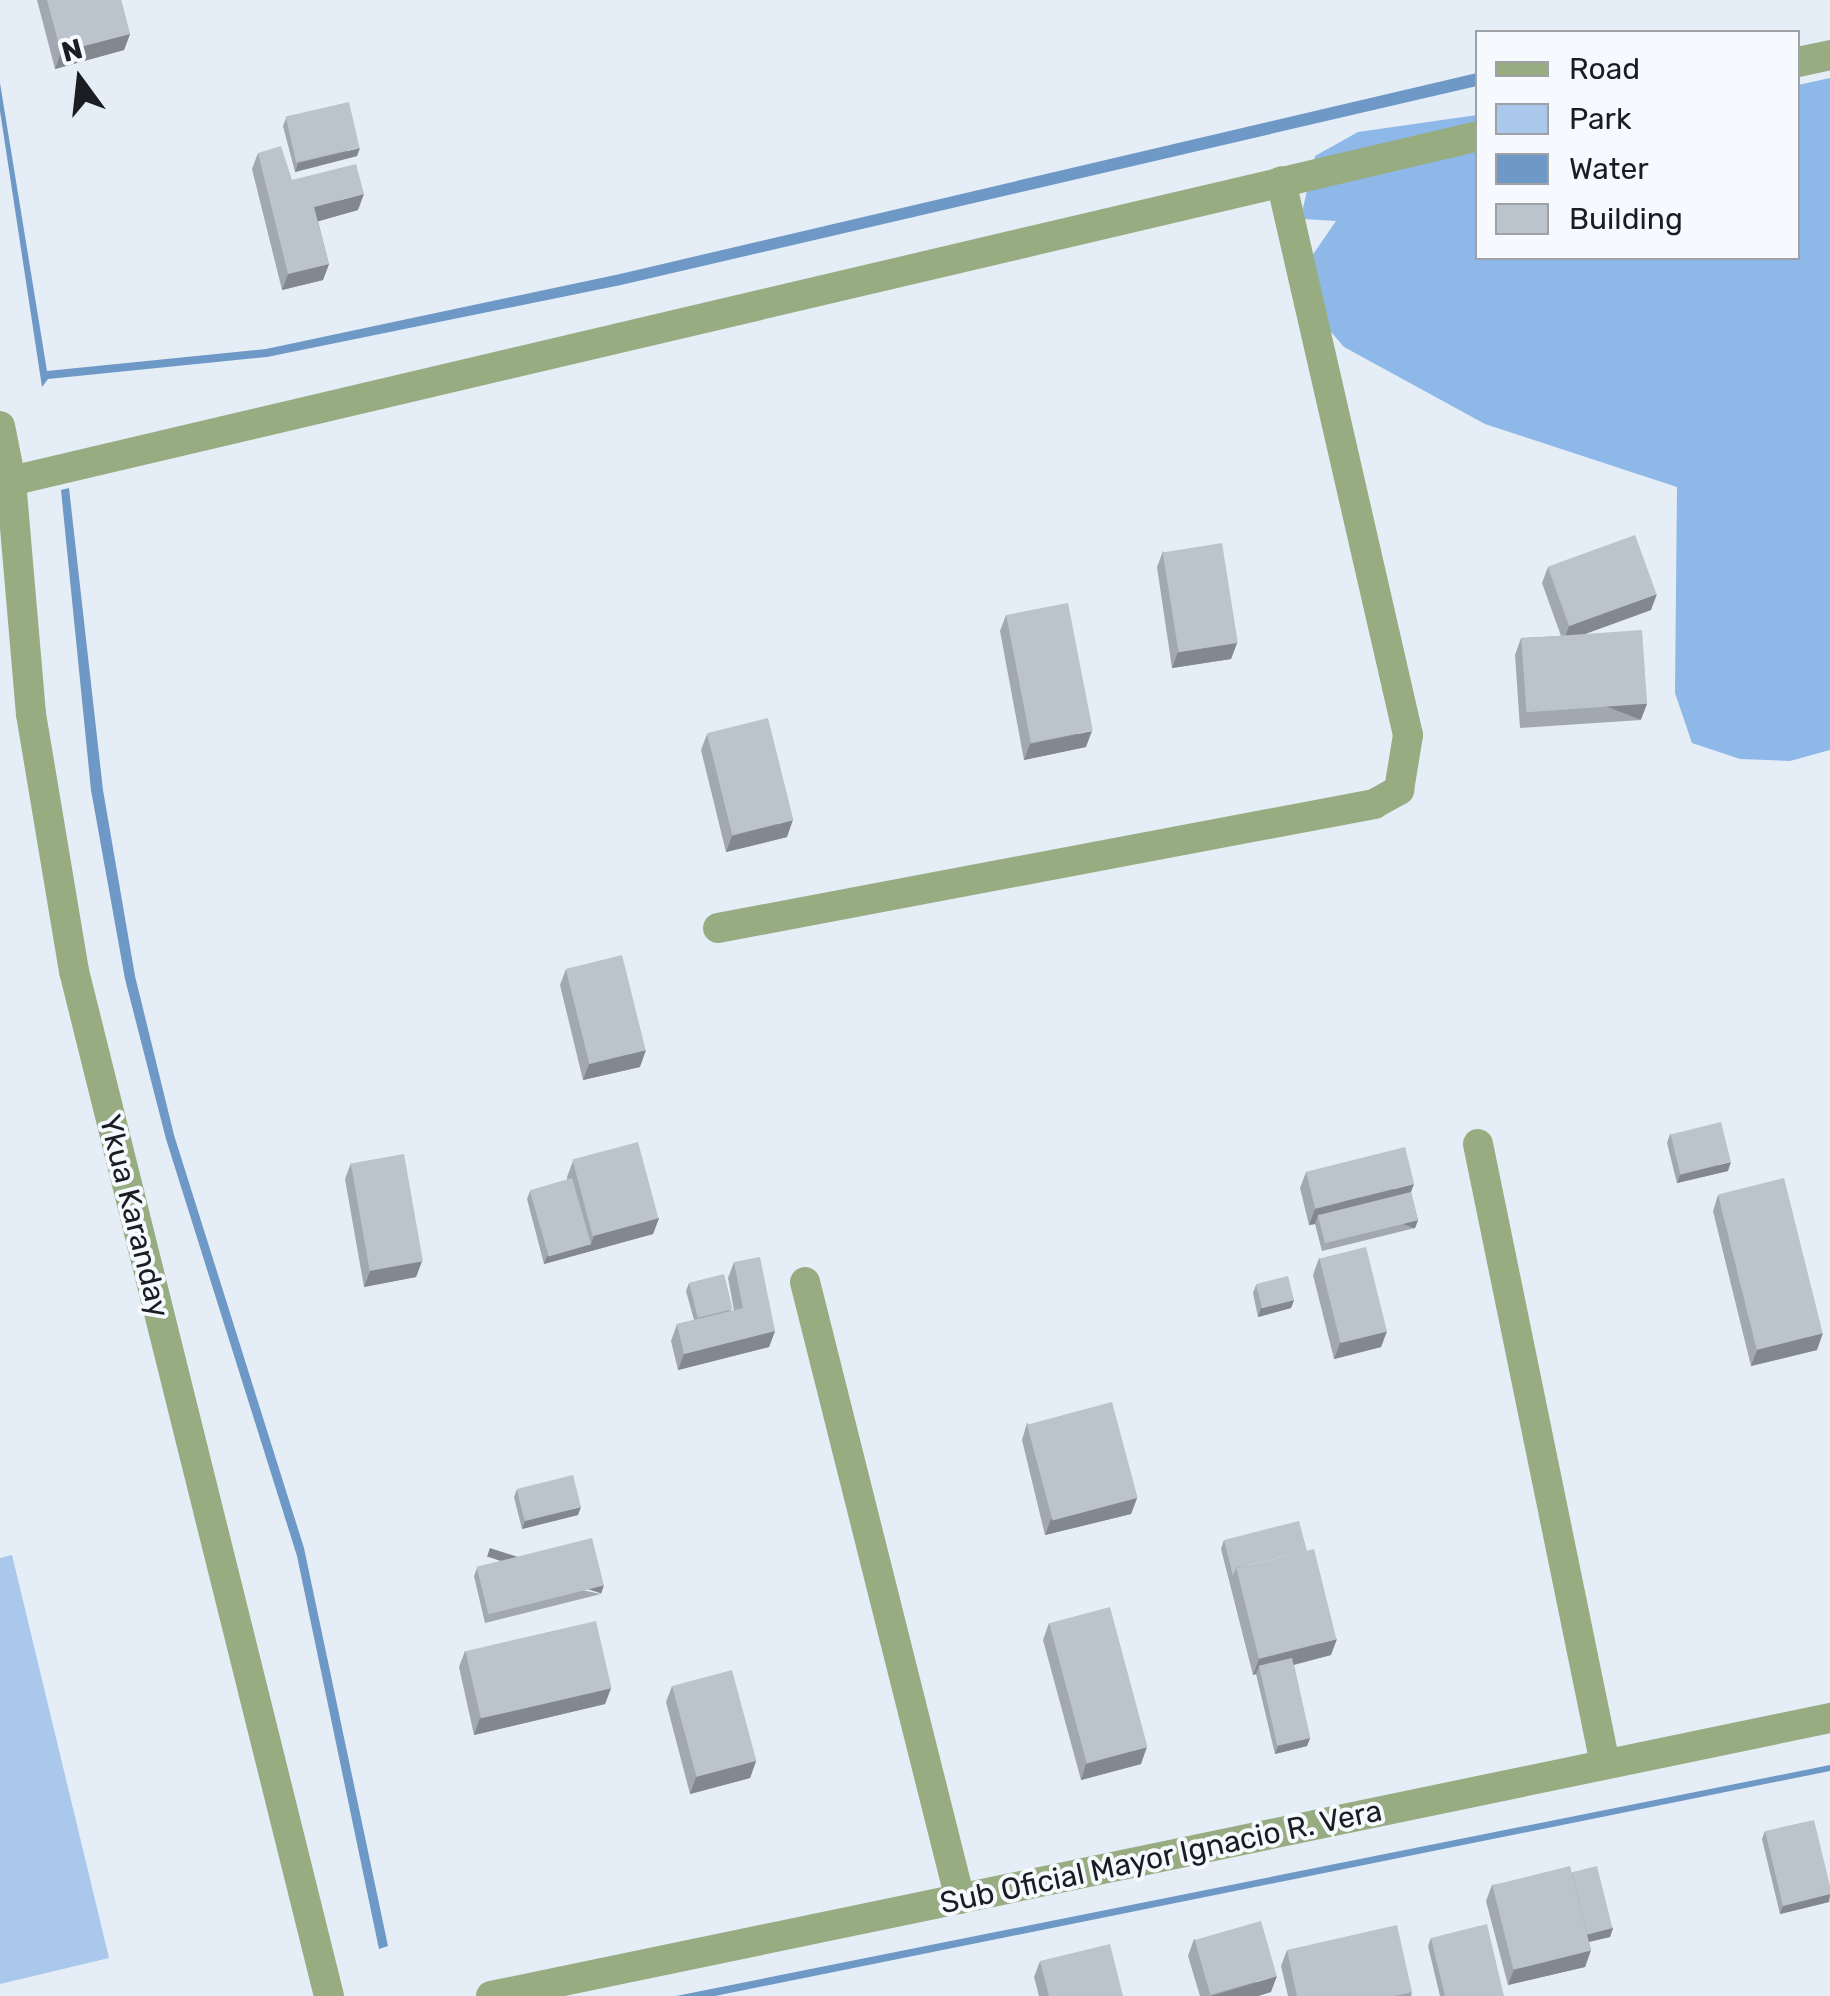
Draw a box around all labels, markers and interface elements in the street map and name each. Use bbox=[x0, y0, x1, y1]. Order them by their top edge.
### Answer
north arrow bbox=[30, 30, 130, 130]
legend bbox=[1475, 30, 1800, 260]
text: N bbox=[58, 32, 86, 69]
text: Road bbox=[1569, 51, 1640, 87]
text: Park bbox=[1569, 101, 1631, 137]
text: Water bbox=[1569, 151, 1649, 187]
text: Building bbox=[1569, 201, 1683, 237]
street label: Ykua Karanday bbox=[91, 1111, 177, 1321]
street label: Sub Oficial Mayor Ignacio R. Vera bbox=[936, 1792, 1386, 1922]

